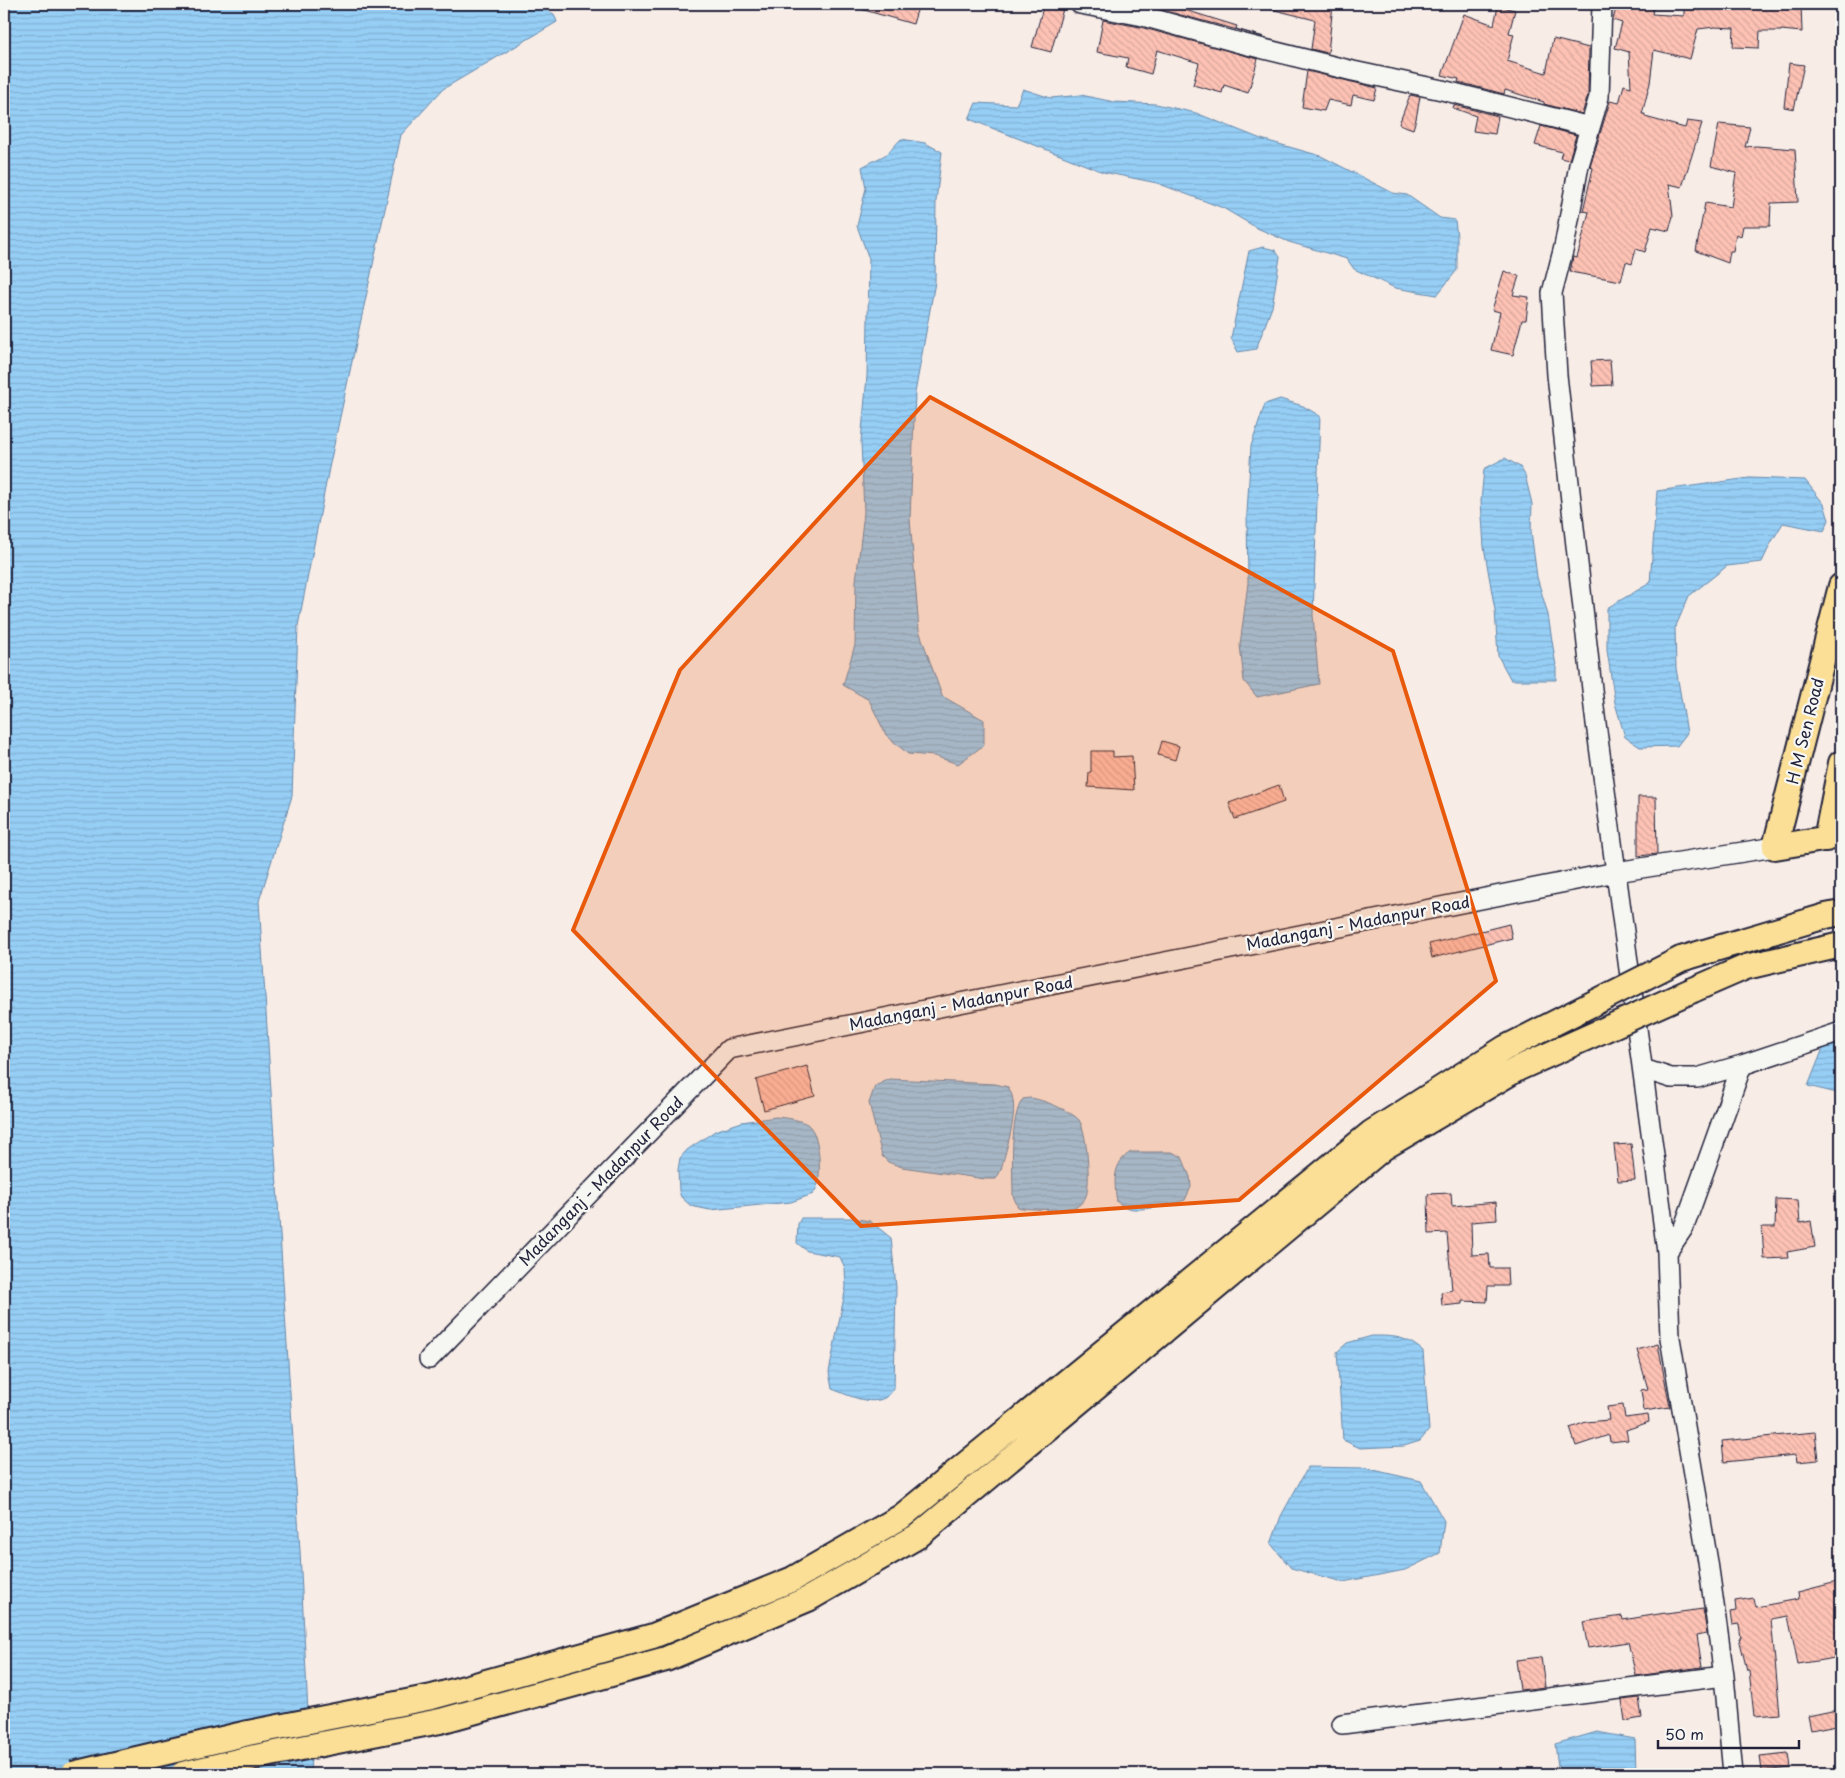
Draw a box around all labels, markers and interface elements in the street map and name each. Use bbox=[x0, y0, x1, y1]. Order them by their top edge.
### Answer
street label: H M Sen Road bbox=[1779, 675, 1829, 787]
street label: Madanganj - Madanpur Road bbox=[1244, 889, 1472, 956]
street label: Madanganj - Madanpur Road bbox=[847, 969, 1075, 1036]
street label: Madanganj - Madanpur Road bbox=[513, 1090, 688, 1271]
scale bar bbox=[1658, 1718, 1799, 1750]
text: 50 m bbox=[1665, 1722, 1704, 1745]

